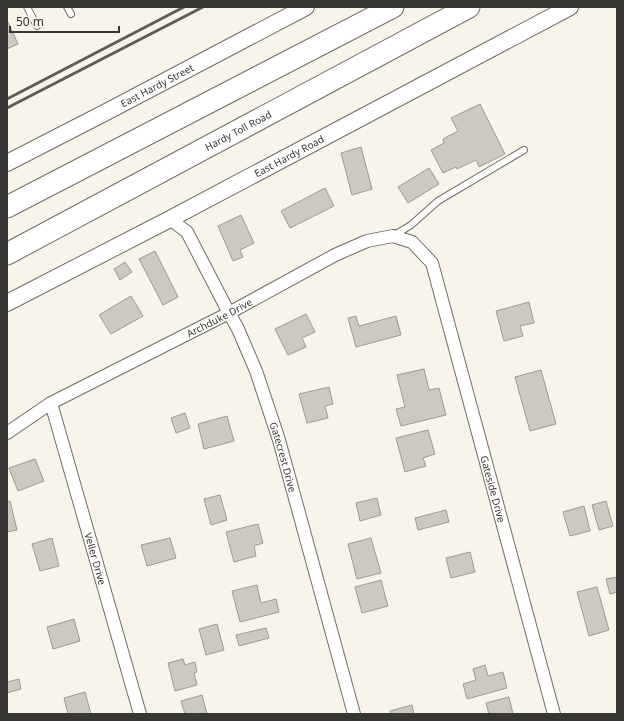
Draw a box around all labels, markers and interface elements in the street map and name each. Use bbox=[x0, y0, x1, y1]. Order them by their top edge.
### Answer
scale bar bbox=[10, 8, 119, 34]
text: 50 m bbox=[16, 13, 44, 30]
street label: East Hardy Street bbox=[118, 60, 197, 110]
street label: Hardy Toll Road bbox=[202, 107, 274, 154]
street label: East Hardy Road bbox=[252, 132, 326, 180]
street label: Archduke Drive bbox=[184, 295, 255, 340]
street label: Gatecrest Drive bbox=[266, 420, 300, 494]
street label: Gateside Drive bbox=[477, 454, 509, 524]
street label: Veller Drive bbox=[81, 531, 110, 587]

